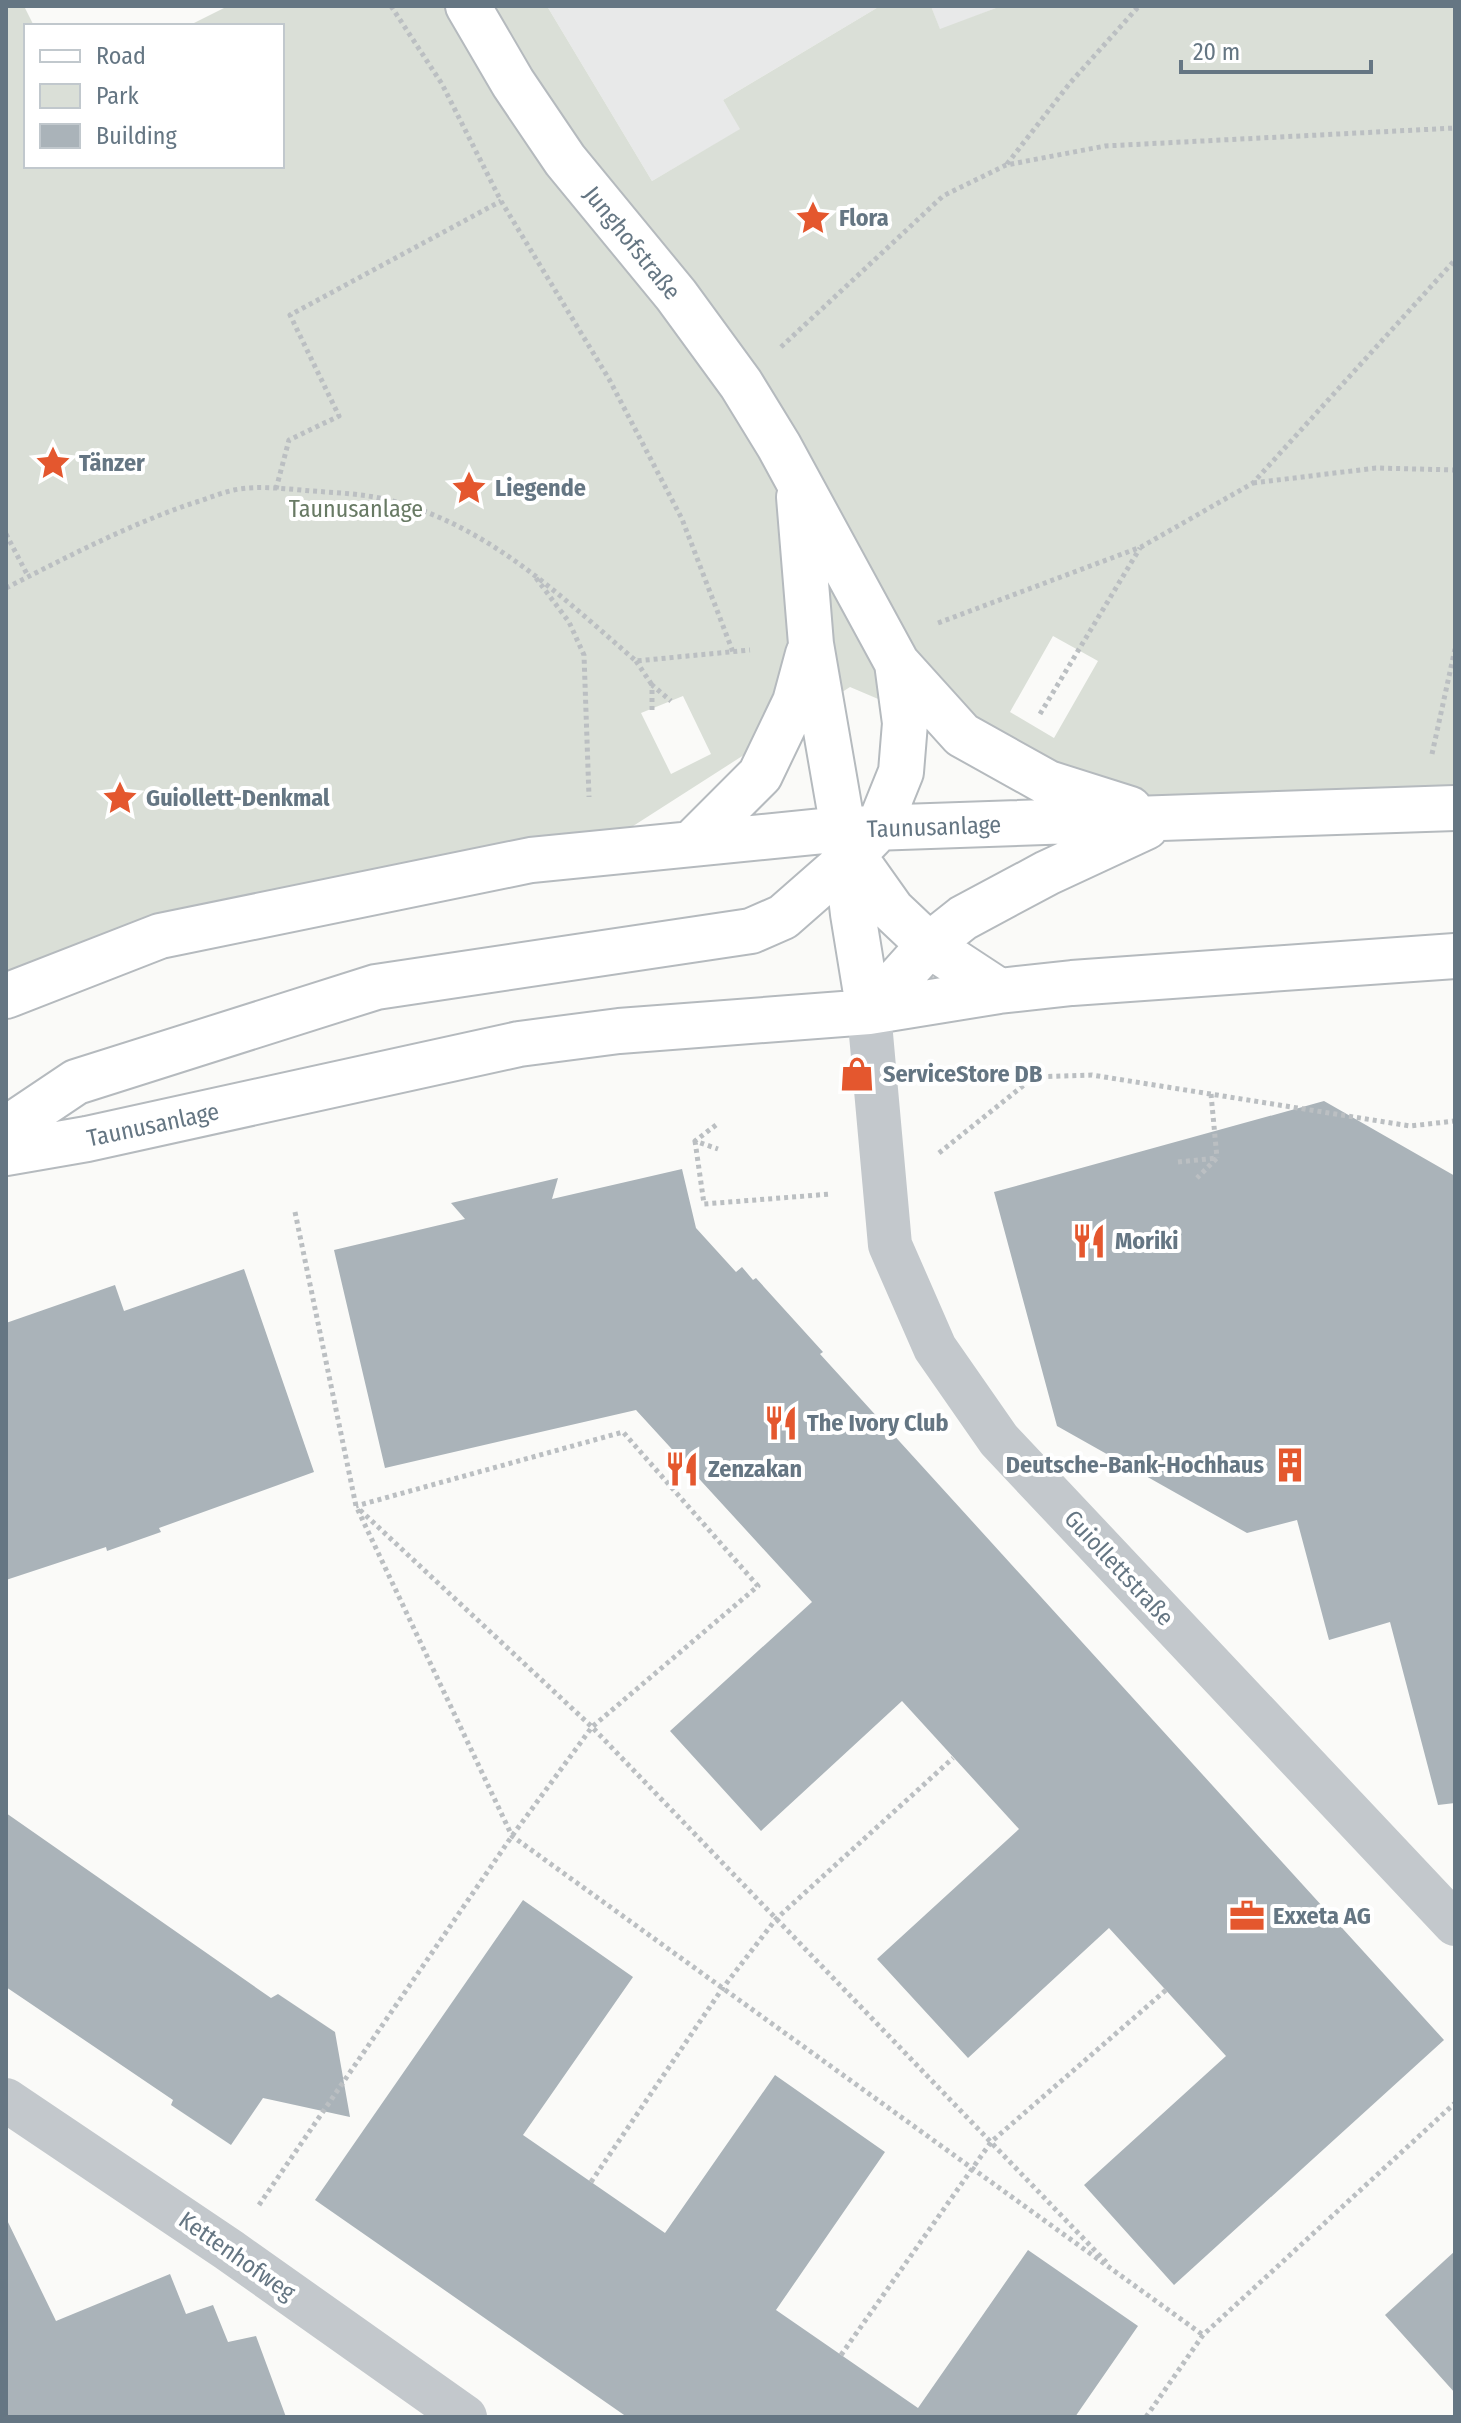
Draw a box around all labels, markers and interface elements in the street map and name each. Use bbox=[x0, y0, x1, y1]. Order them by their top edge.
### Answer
legend bbox=[24, 24, 284, 168]
scale bar bbox=[1181, 24, 1371, 74]
text: 20 m bbox=[1193, 38, 1240, 66]
text: Road bbox=[96, 42, 146, 70]
text: Park bbox=[96, 82, 139, 110]
text: Building bbox=[96, 122, 178, 150]
street label: Junghofstraße bbox=[578, 181, 686, 305]
place icon: Flora bbox=[794, 199, 832, 237]
place label: Flora bbox=[839, 204, 889, 232]
place icon: Tänzer bbox=[34, 444, 72, 482]
place label: Tänzer bbox=[79, 449, 145, 477]
place icon: Liegende bbox=[450, 469, 488, 507]
place label: Liegende bbox=[495, 474, 586, 502]
park label: Taunusanlage bbox=[289, 495, 423, 523]
place icon: Guiollett-Denkmal bbox=[101, 779, 139, 817]
place label: Guiollett-Denkmal bbox=[146, 784, 330, 812]
street label: Taunusanlage bbox=[866, 811, 1002, 843]
shop icon: ServiceStore DB bbox=[838, 1055, 876, 1093]
place label: ServiceStore DB bbox=[883, 1060, 1042, 1088]
street label: Taunusanlage bbox=[84, 1097, 222, 1153]
restaurant icon: Moriki bbox=[1070, 1222, 1108, 1260]
place label: Moriki bbox=[1115, 1227, 1179, 1255]
restaurant icon: The Ivory Club bbox=[762, 1404, 800, 1442]
place label: The Ivory Club bbox=[807, 1409, 948, 1437]
building icon: Deutsche-Bank-Hochhaus bbox=[1271, 1446, 1309, 1484]
restaurant icon: Zenzakan bbox=[663, 1450, 701, 1488]
place label: Deutsche-Bank-Hochhaus bbox=[1006, 1451, 1264, 1479]
place label: Zenzakan bbox=[708, 1455, 802, 1483]
street label: Guiollettstraße bbox=[1059, 1505, 1179, 1631]
office icon: Exxeta AG bbox=[1228, 1897, 1266, 1935]
place label: Exxeta AG bbox=[1273, 1902, 1371, 1930]
street label: Kettenhofweg bbox=[173, 2206, 301, 2307]

